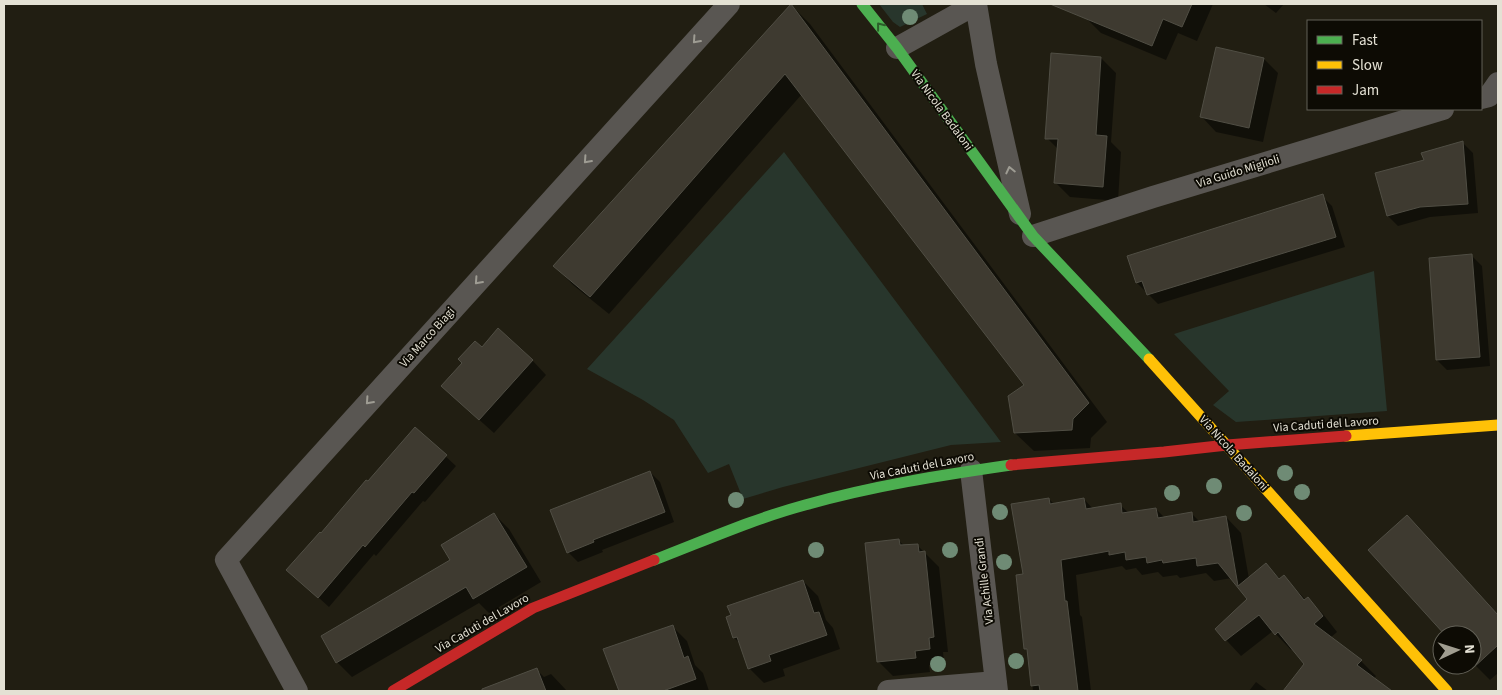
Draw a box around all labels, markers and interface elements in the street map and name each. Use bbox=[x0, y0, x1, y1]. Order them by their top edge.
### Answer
legend bbox=[1307, 20, 1482, 110]
one-way arrow bbox=[877, 23, 885, 32]
text: Fast bbox=[1352, 30, 1378, 51]
one-way arrow bbox=[693, 34, 702, 43]
text: Slow bbox=[1352, 55, 1383, 76]
street label: Via Nicola Badaloni bbox=[906, 66, 977, 154]
text: Jam bbox=[1352, 80, 1379, 101]
street label: Via Guido Miglioli bbox=[1194, 151, 1282, 192]
one-way arrow bbox=[584, 155, 593, 164]
one-way arrow bbox=[1005, 165, 1016, 174]
one-way arrow bbox=[475, 275, 484, 284]
street label: Via Marco Biagi bbox=[396, 304, 459, 371]
one-way arrow bbox=[366, 396, 375, 405]
street label: Via Nicola Badaloni bbox=[1195, 412, 1272, 495]
street label: Via Caduti del Lavoro bbox=[1273, 412, 1379, 437]
street label: Via Caduti del Lavoro bbox=[869, 448, 976, 485]
street label: Via Achille Grandi bbox=[971, 537, 998, 625]
street label: Via Caduti del Lavoro bbox=[432, 590, 532, 657]
north arrow bbox=[1432, 625, 1482, 675]
text: N bbox=[1459, 644, 1479, 655]

